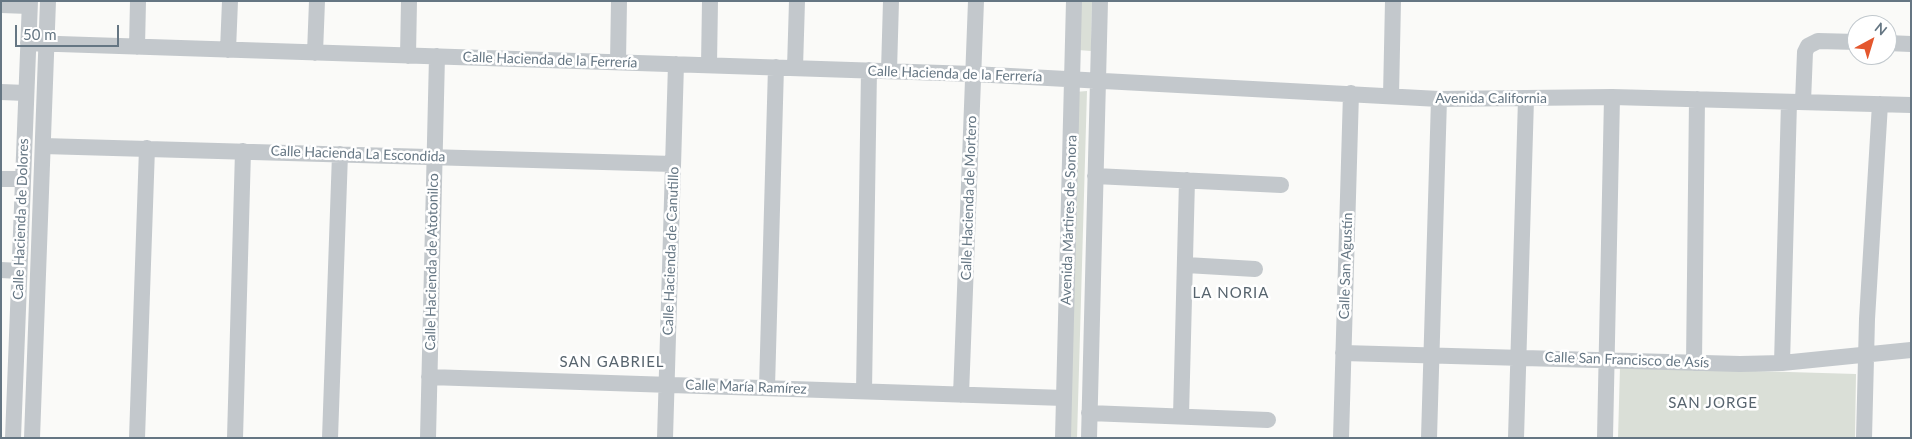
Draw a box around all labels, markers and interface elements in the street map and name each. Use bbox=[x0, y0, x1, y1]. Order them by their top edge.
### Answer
scale bar bbox=[18, 15, 121, 47]
north arrow bbox=[1847, 15, 1897, 65]
text: N bbox=[1872, 19, 1891, 39]
text: 50 m bbox=[23, 25, 57, 43]
street label: Calle Hacienda de la Ferrería bbox=[462, 49, 638, 71]
street label: Calle Hacienda de la Ferrería bbox=[867, 63, 1043, 85]
street label: Avenida California bbox=[1435, 90, 1547, 106]
street label: Calle Hacienda de Mortero bbox=[958, 115, 980, 281]
street label: Avenida Mártires de Sonora bbox=[1058, 135, 1080, 305]
street label: Calle Hacienda de Dolores bbox=[10, 138, 32, 300]
street label: Calle Hacienda La Escondida bbox=[270, 143, 446, 165]
street label: Calle Hacienda de Canutillo bbox=[660, 166, 682, 336]
street label: Calle Hacienda de Atotonilco bbox=[422, 173, 442, 351]
street label: Calle San Agustín bbox=[1336, 212, 1356, 320]
district label: LA NORIA bbox=[1192, 284, 1270, 302]
street label: Calle San Francisco de Asís bbox=[1544, 349, 1710, 371]
district label: SAN GABRIEL bbox=[558, 353, 666, 371]
street label: Calle María Ramírez bbox=[685, 376, 807, 398]
district label: SAN JORGE bbox=[1667, 394, 1759, 412]

